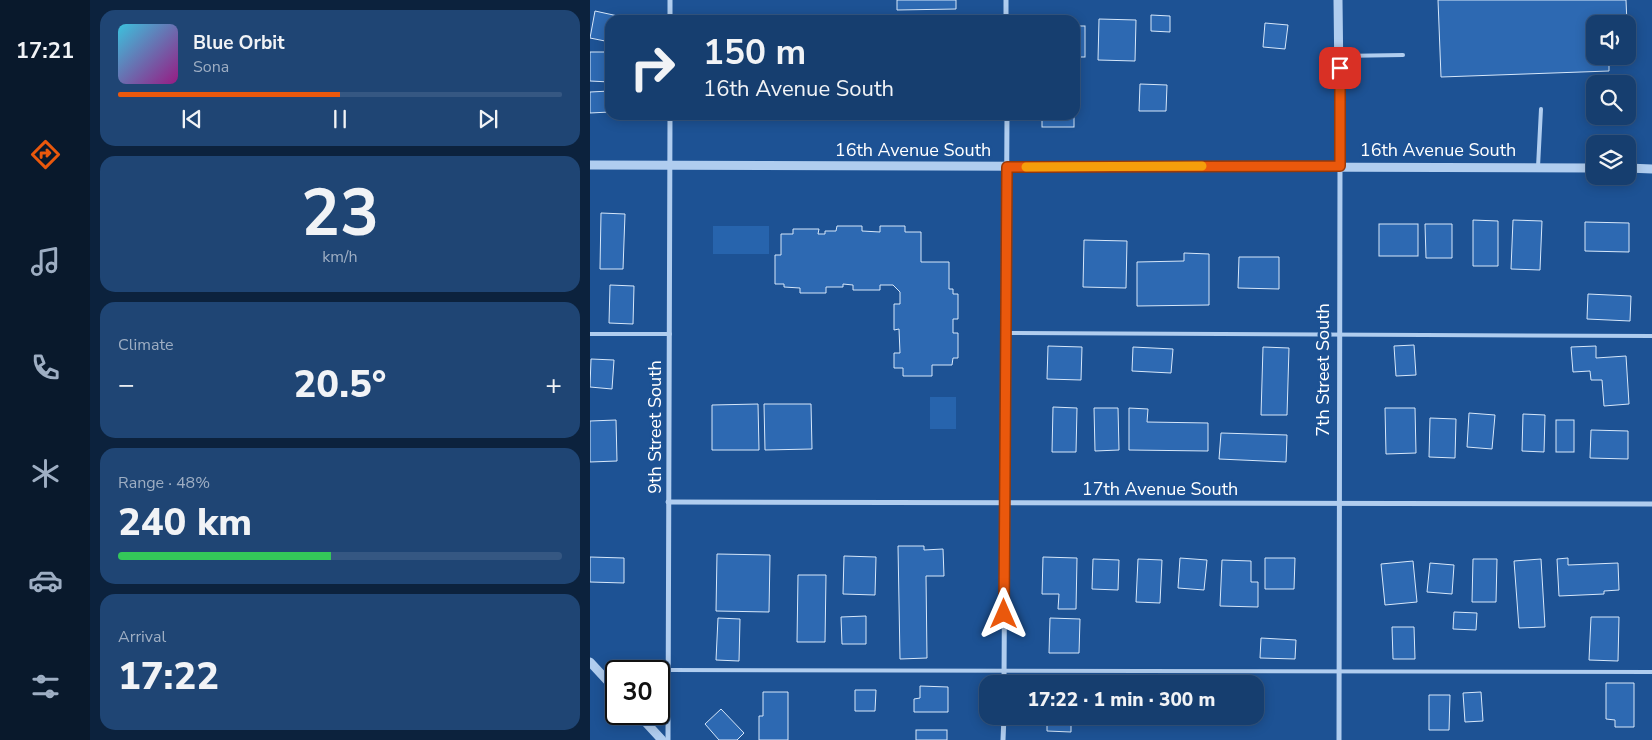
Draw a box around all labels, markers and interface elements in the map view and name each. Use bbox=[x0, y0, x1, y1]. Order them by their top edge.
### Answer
map controls bbox=[1586, 15, 1636, 185]
button: sound bbox=[1586, 15, 1636, 65]
text: 150 m bbox=[703, 29, 806, 76]
text: Blue Orbit bbox=[193, 30, 284, 56]
icon: right bbox=[620, 35, 685, 100]
text: 17:21 bbox=[16, 36, 74, 66]
pin bbox=[1319, 47, 1361, 89]
icon: arrive bbox=[1326, 54, 1354, 82]
text: Sona bbox=[193, 56, 229, 78]
text: 16th Avenue South bbox=[703, 74, 894, 104]
button: search bbox=[1586, 75, 1636, 125]
icon: previous bbox=[178, 105, 206, 133]
icon: pause bbox=[326, 105, 354, 133]
icon: next bbox=[474, 105, 502, 133]
button: layers bbox=[1586, 135, 1636, 185]
icon: directions bbox=[28, 137, 63, 172]
street label: 16th Avenue South bbox=[835, 138, 991, 162]
street label: 16th Avenue South bbox=[1360, 138, 1516, 162]
text: 23 bbox=[301, 169, 379, 258]
icon: music bbox=[28, 244, 63, 279]
text: km/h bbox=[322, 246, 358, 268]
street label: 7th Street South bbox=[1311, 303, 1335, 437]
text: Climate bbox=[118, 334, 173, 356]
icon: phone bbox=[28, 350, 63, 385]
text: 20.5° bbox=[294, 359, 386, 410]
street label: 9th Street South bbox=[643, 360, 667, 494]
text: − bbox=[118, 366, 135, 404]
text: + bbox=[545, 366, 562, 404]
icon: climate bbox=[28, 456, 63, 491]
text: Range · 48% bbox=[118, 472, 210, 494]
street label: 17th Avenue South bbox=[1082, 477, 1238, 501]
text: 240 km bbox=[118, 497, 252, 548]
icon: car bbox=[28, 563, 63, 598]
position arrow bbox=[977, 587, 1029, 639]
text: Arrival bbox=[118, 626, 166, 648]
text: 17:22 bbox=[118, 651, 219, 702]
speed limit sign: 30 bbox=[605, 660, 670, 725]
icon: filters bbox=[28, 669, 63, 704]
text: 17:22 · 1 min · 300 m bbox=[1028, 687, 1215, 713]

